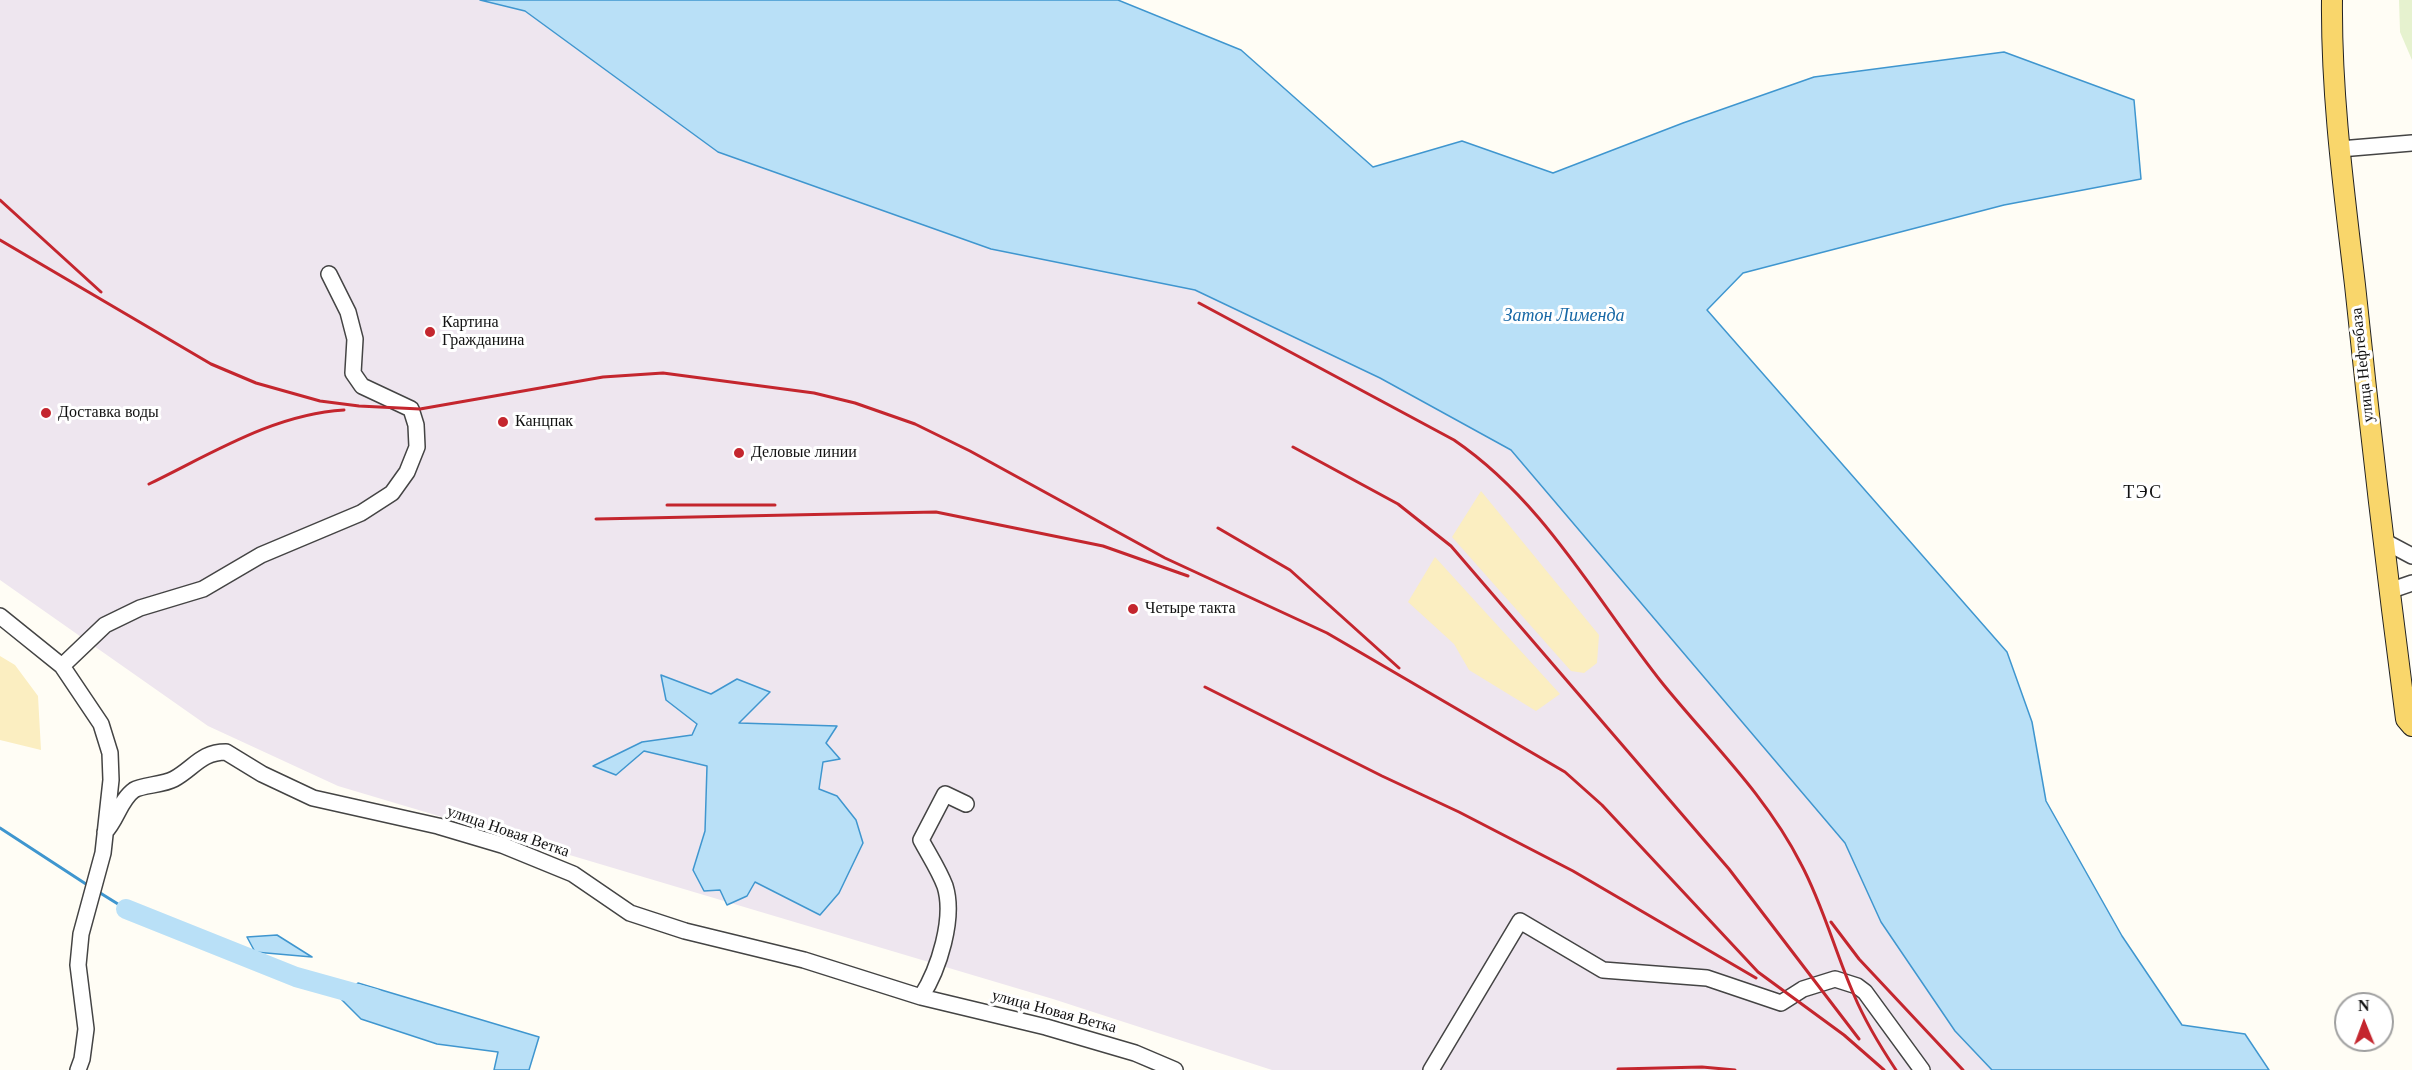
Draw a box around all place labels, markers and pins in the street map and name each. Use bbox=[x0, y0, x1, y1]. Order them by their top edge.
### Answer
place label: Картина Гражданина bbox=[442, 313, 524, 351]
marker: Картина Гражданина bbox=[423, 325, 437, 339]
place label: Доставка воды bbox=[58, 403, 159, 423]
marker: Доставка воды bbox=[39, 406, 53, 420]
place label: Канцпак bbox=[515, 412, 573, 432]
marker: Канцпак bbox=[496, 415, 510, 429]
place label: Деловые линии bbox=[751, 443, 857, 463]
marker: Деловые линии bbox=[732, 446, 746, 460]
place label: Четыре такта bbox=[1145, 599, 1235, 619]
marker: Четыре такта bbox=[1126, 602, 1140, 616]

